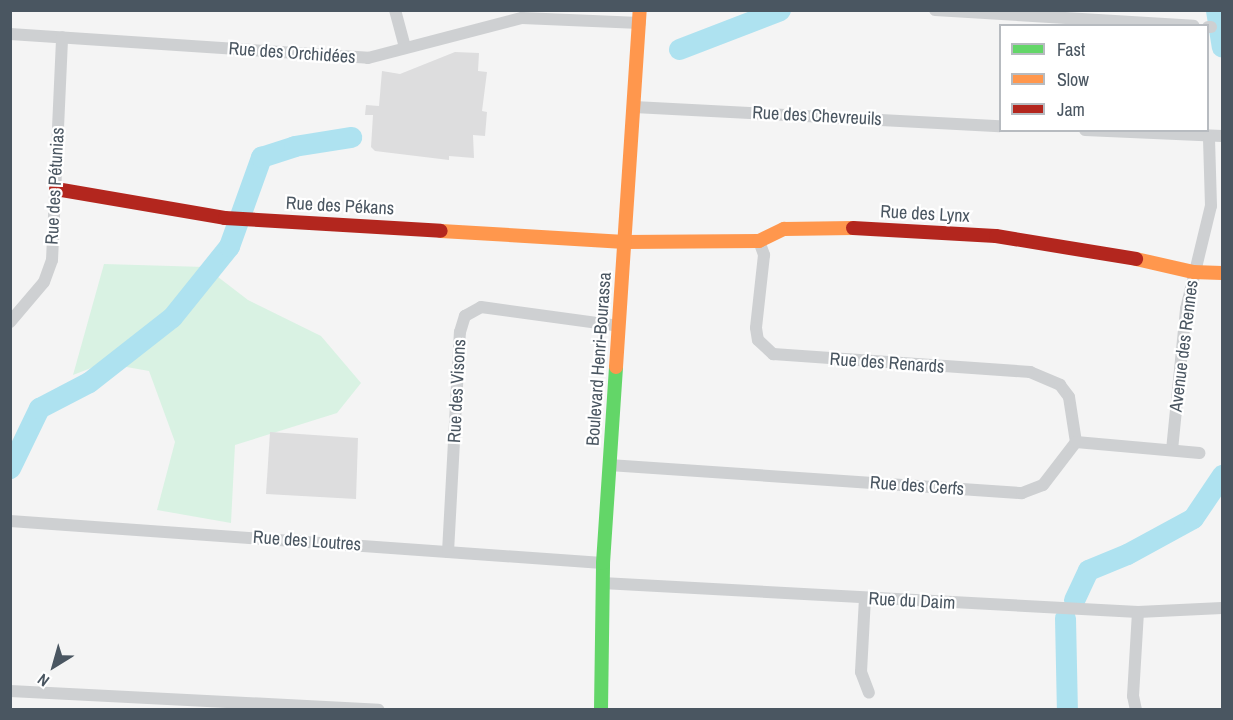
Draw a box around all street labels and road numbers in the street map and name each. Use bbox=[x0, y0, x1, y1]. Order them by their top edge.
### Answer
street label: Rue des Orchidées bbox=[228, 38, 356, 68]
street label: Rue des Chevreuils bbox=[752, 102, 882, 130]
street label: Rue des Pétunias bbox=[41, 127, 69, 245]
street label: Rue des Pékans bbox=[285, 192, 395, 220]
street label: Rue des Lynx bbox=[880, 201, 970, 227]
street label: Boulevard Henri-Bourassa bbox=[582, 272, 616, 446]
street label: Avenue des Rennes bbox=[1165, 279, 1203, 413]
street label: Rue des Visons bbox=[443, 339, 471, 443]
street label: Rue des Renards bbox=[829, 348, 945, 378]
street label: Rue des Cerfs bbox=[869, 472, 965, 500]
street label: Rue des Loutres bbox=[252, 526, 362, 556]
street label: Rue du Daim bbox=[868, 588, 956, 614]

